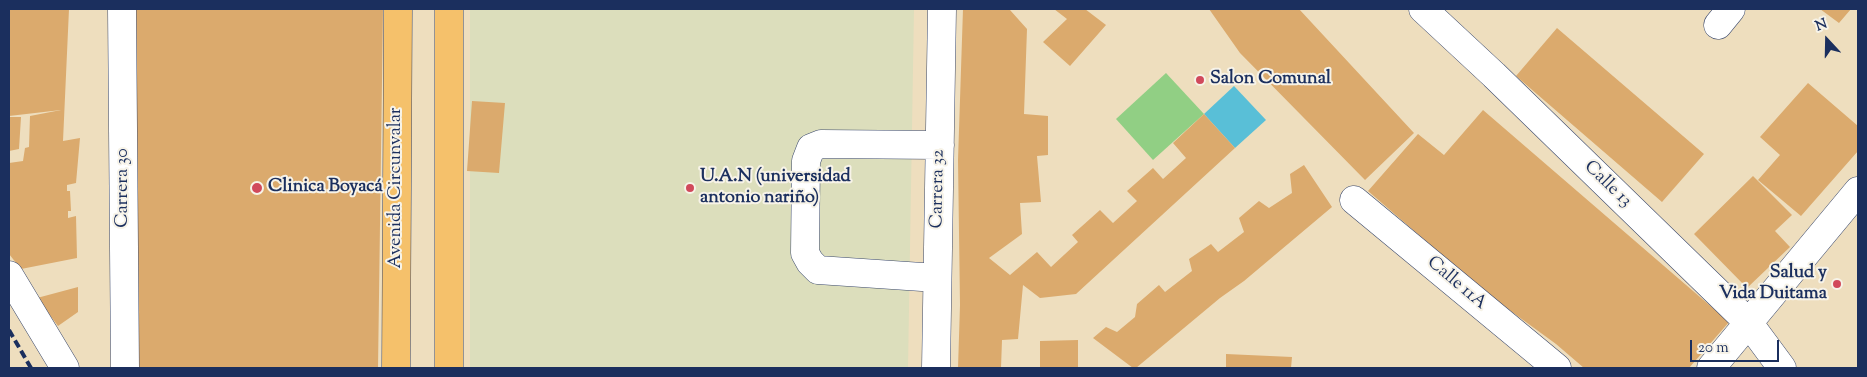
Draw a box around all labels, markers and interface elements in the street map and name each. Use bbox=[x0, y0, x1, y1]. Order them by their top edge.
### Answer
north arrow bbox=[1802, 15, 1852, 65]
text: N bbox=[1813, 15, 1830, 37]
place label: Salon Comunal bbox=[1210, 69, 1331, 91]
marker: Salon Comunal bbox=[1194, 74, 1206, 86]
street label: Avenida Circunvalar bbox=[386, 107, 408, 269]
street label: Carrera 30 bbox=[113, 148, 135, 228]
street label: Carrera 32 bbox=[928, 149, 950, 229]
street label: Calle 13 bbox=[1579, 157, 1635, 213]
place label: U.A.N (universidad antonio nariño) bbox=[700, 167, 851, 210]
place label: Clinica Boyacá bbox=[268, 177, 383, 199]
marker: Clinica Boyacá bbox=[250, 181, 264, 195]
marker: U.A.N (universidad antonio nariño) bbox=[684, 182, 696, 194]
street label: Calle 11A bbox=[1422, 253, 1490, 315]
place label: Salud y Vida Duitama bbox=[1719, 263, 1827, 306]
marker: Salud y Vida Duitama bbox=[1831, 278, 1843, 290]
scale bar bbox=[1692, 330, 1781, 362]
text: 20 m bbox=[1698, 338, 1729, 359]

